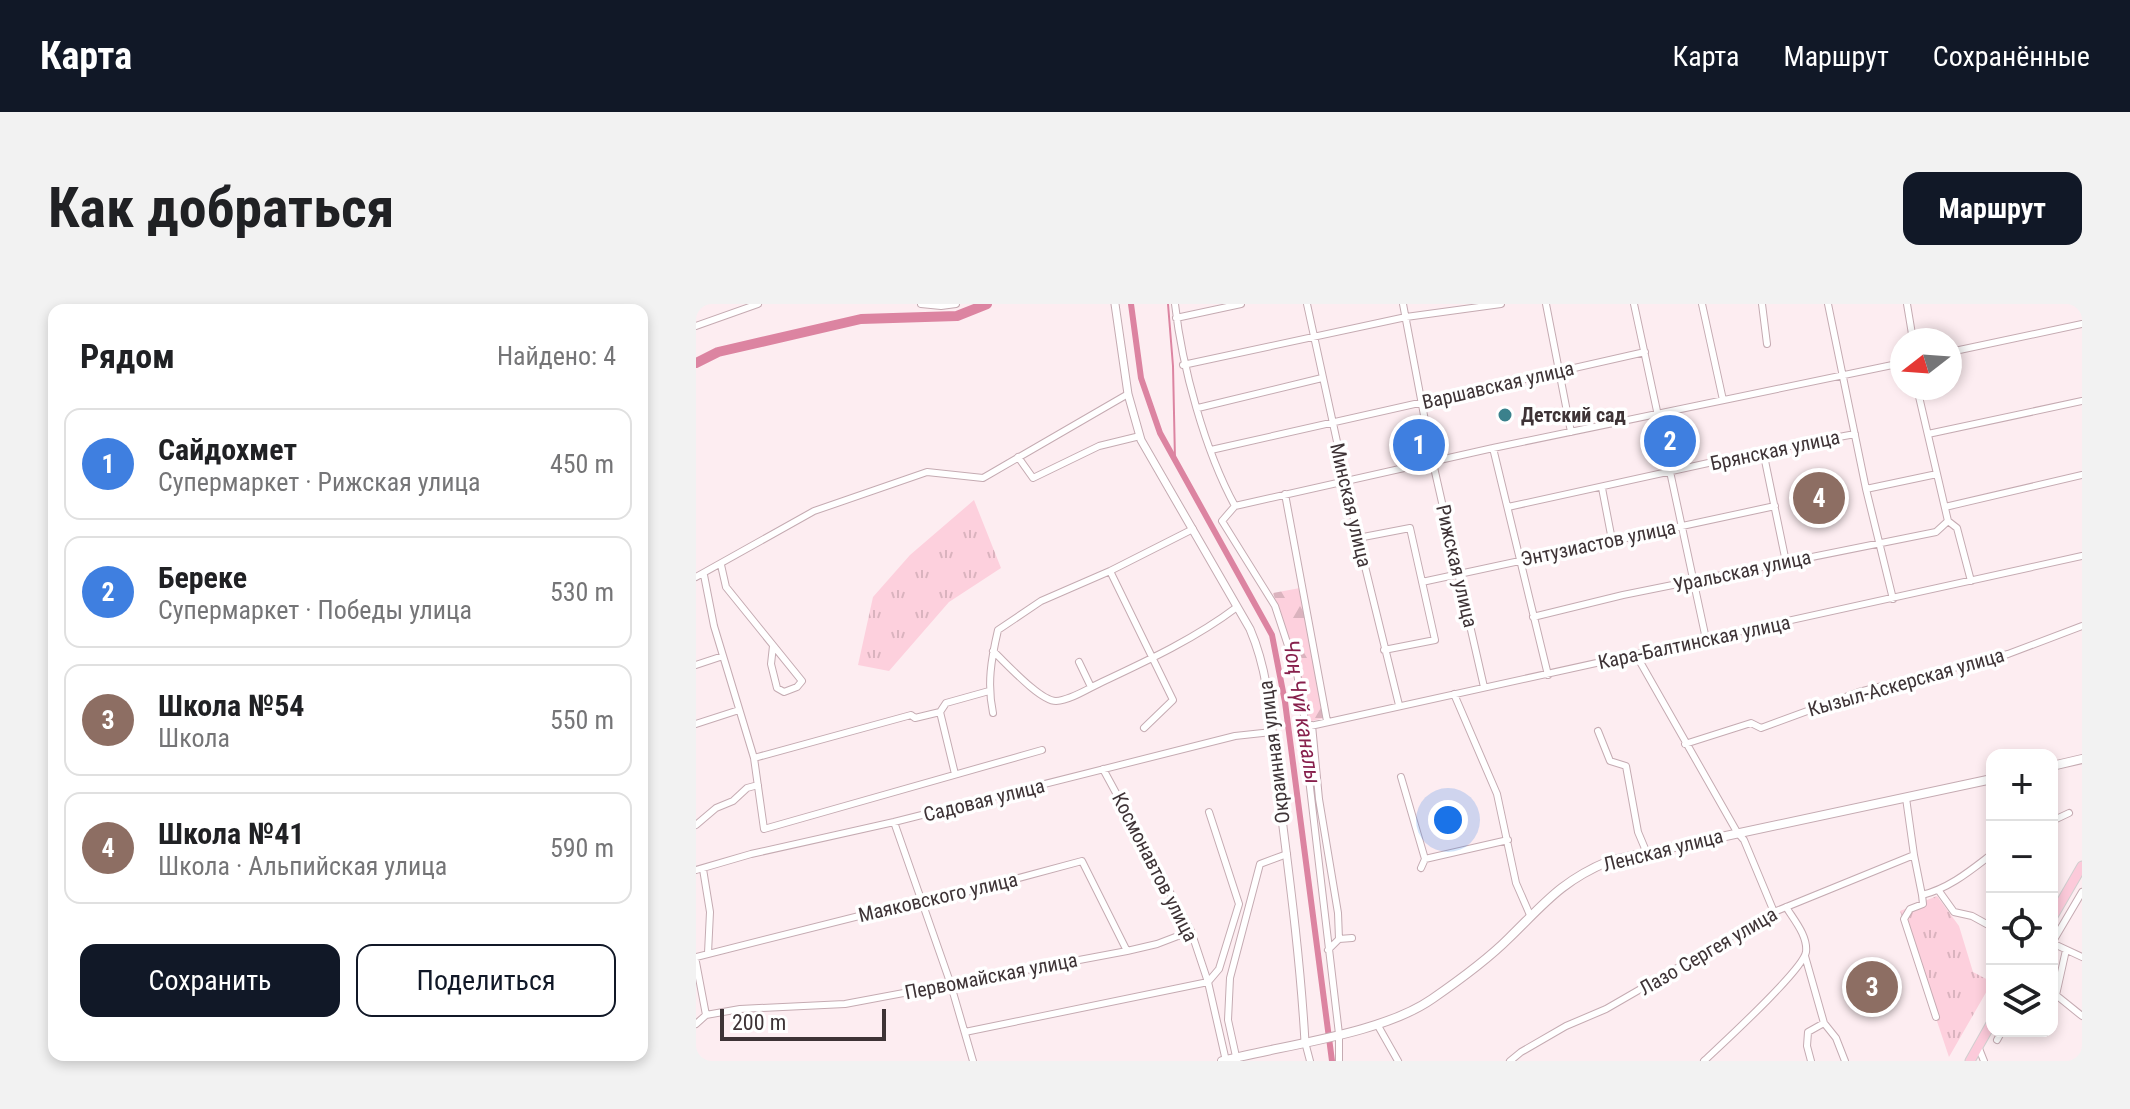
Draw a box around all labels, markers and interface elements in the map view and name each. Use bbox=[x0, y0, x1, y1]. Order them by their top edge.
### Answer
text: Карта bbox=[40, 34, 132, 78]
text: Карта bbox=[1673, 40, 1739, 73]
text: Маршрут bbox=[1783, 40, 1889, 73]
text: Сохранённые bbox=[1933, 40, 2090, 73]
button: Маршрут bbox=[1903, 172, 2082, 245]
text: Как добраться bbox=[48, 175, 394, 241]
north arrow bbox=[1890, 328, 1962, 400]
text: Рядом bbox=[80, 336, 175, 376]
text: Найдено: 4 bbox=[497, 341, 616, 371]
street label: Варшавская улица bbox=[1420, 356, 1576, 414]
place label: Детский сад bbox=[1521, 403, 1626, 427]
marker: Детский сад bbox=[1496, 406, 1514, 424]
pin: 2 bbox=[1644, 411, 1696, 471]
pin: 1 bbox=[1393, 415, 1445, 475]
street label: Брянская улица bbox=[1708, 425, 1842, 475]
text: Сайдохмет bbox=[158, 432, 297, 467]
street label: Минская улица bbox=[1325, 441, 1377, 569]
text: 1 bbox=[101, 449, 115, 479]
text: 450 m bbox=[550, 449, 614, 479]
text: Супермаркет · Рижская улица bbox=[158, 467, 481, 497]
pin: 4 bbox=[1793, 468, 1845, 528]
street label: Рижская улица bbox=[1431, 502, 1483, 630]
street label: Энтузиастов улица bbox=[1518, 515, 1678, 571]
street label: Уральская улица bbox=[1671, 545, 1813, 597]
text: Береке bbox=[158, 560, 247, 595]
text: 2 bbox=[101, 577, 115, 607]
text: 530 m bbox=[550, 577, 614, 607]
text: Супермаркет · Победы улица bbox=[158, 595, 472, 625]
street label: Кара-Балтинская улица bbox=[1596, 610, 1792, 674]
water label: Чоң Чүй каналы bbox=[1278, 638, 1326, 786]
street label: Кызыл-Аскерская улица bbox=[1805, 642, 2007, 722]
street label: Окраинная улица bbox=[1253, 679, 1295, 825]
text: Школа №54 bbox=[158, 688, 305, 723]
text: 3 bbox=[101, 705, 115, 735]
text: 550 m bbox=[550, 705, 614, 735]
text: Школа bbox=[158, 723, 230, 753]
map controls bbox=[1986, 749, 2058, 1037]
button: + bbox=[1986, 749, 2058, 821]
street label: Садовая улица bbox=[921, 773, 1047, 827]
street label: Космонавтов улица bbox=[1107, 788, 1203, 946]
your location bbox=[1428, 800, 1468, 840]
text: Школа №41 bbox=[158, 816, 305, 851]
button: − bbox=[1986, 821, 2058, 893]
street label: Ленская улица bbox=[1600, 823, 1726, 877]
text: 4 bbox=[101, 833, 115, 863]
text: 590 m bbox=[550, 833, 614, 863]
text: Школа · Альпийская улица bbox=[158, 851, 447, 881]
street label: Маяковского улица bbox=[856, 867, 1020, 927]
button: locate bbox=[1986, 893, 2058, 965]
street label: Лазо Сергея улица bbox=[1635, 902, 1781, 1000]
button: Сохранить bbox=[80, 944, 340, 1017]
button: Поделиться bbox=[356, 944, 616, 1017]
street label: Первомайская улица bbox=[903, 947, 1079, 1005]
pin: 3 bbox=[1846, 957, 1898, 1017]
button: layers bbox=[1986, 965, 2058, 1037]
scale bar bbox=[720, 1005, 886, 1041]
text: 200 m bbox=[732, 1010, 786, 1035]

